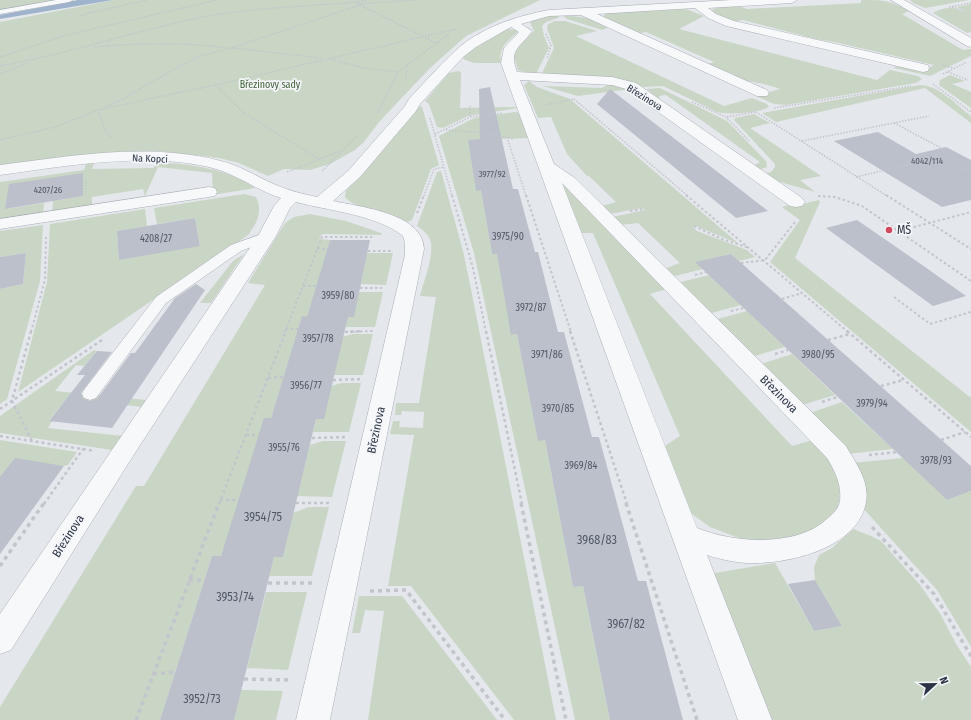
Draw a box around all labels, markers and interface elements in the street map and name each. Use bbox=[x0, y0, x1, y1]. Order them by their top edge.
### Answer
park label: Březinovy sady bbox=[240, 79, 301, 91]
street label: Březinova bbox=[624, 82, 665, 114]
street label: Na Kopci bbox=[132, 152, 168, 166]
house number: 4042/114 bbox=[911, 156, 944, 166]
house number: 3977/92 bbox=[478, 169, 506, 179]
house number: 4207/26 bbox=[34, 185, 63, 195]
place label: MŠ bbox=[897, 222, 911, 237]
marker: MŠ bbox=[884, 225, 894, 235]
house number: 3975/90 bbox=[492, 231, 524, 243]
house number: 4208/27 bbox=[140, 233, 172, 245]
house number: 3959/80 bbox=[322, 290, 354, 302]
house number: 3972/87 bbox=[516, 302, 546, 314]
house number: 3957/78 bbox=[303, 333, 333, 345]
house number: 3971/86 bbox=[531, 349, 563, 361]
house number: 3980/95 bbox=[801, 349, 835, 361]
street label: Březinova bbox=[757, 372, 801, 416]
house number: 3956/77 bbox=[290, 380, 322, 392]
house number: 3979/94 bbox=[856, 398, 888, 410]
house number: 3970/85 bbox=[542, 403, 575, 415]
street label: Březinova bbox=[364, 405, 388, 455]
house number: 3955/76 bbox=[268, 442, 300, 454]
house number: 3978/93 bbox=[920, 455, 952, 467]
house number: 3969/84 bbox=[565, 460, 598, 472]
house number: 3954/75 bbox=[244, 510, 282, 524]
street label: Březinova bbox=[49, 512, 87, 560]
house number: 3968/83 bbox=[577, 533, 617, 547]
house number: 3953/74 bbox=[216, 590, 254, 604]
house number: 3967/82 bbox=[607, 617, 645, 631]
north arrow bbox=[915, 664, 955, 704]
text: N bbox=[937, 675, 951, 686]
house number: 3952/73 bbox=[183, 692, 221, 706]

